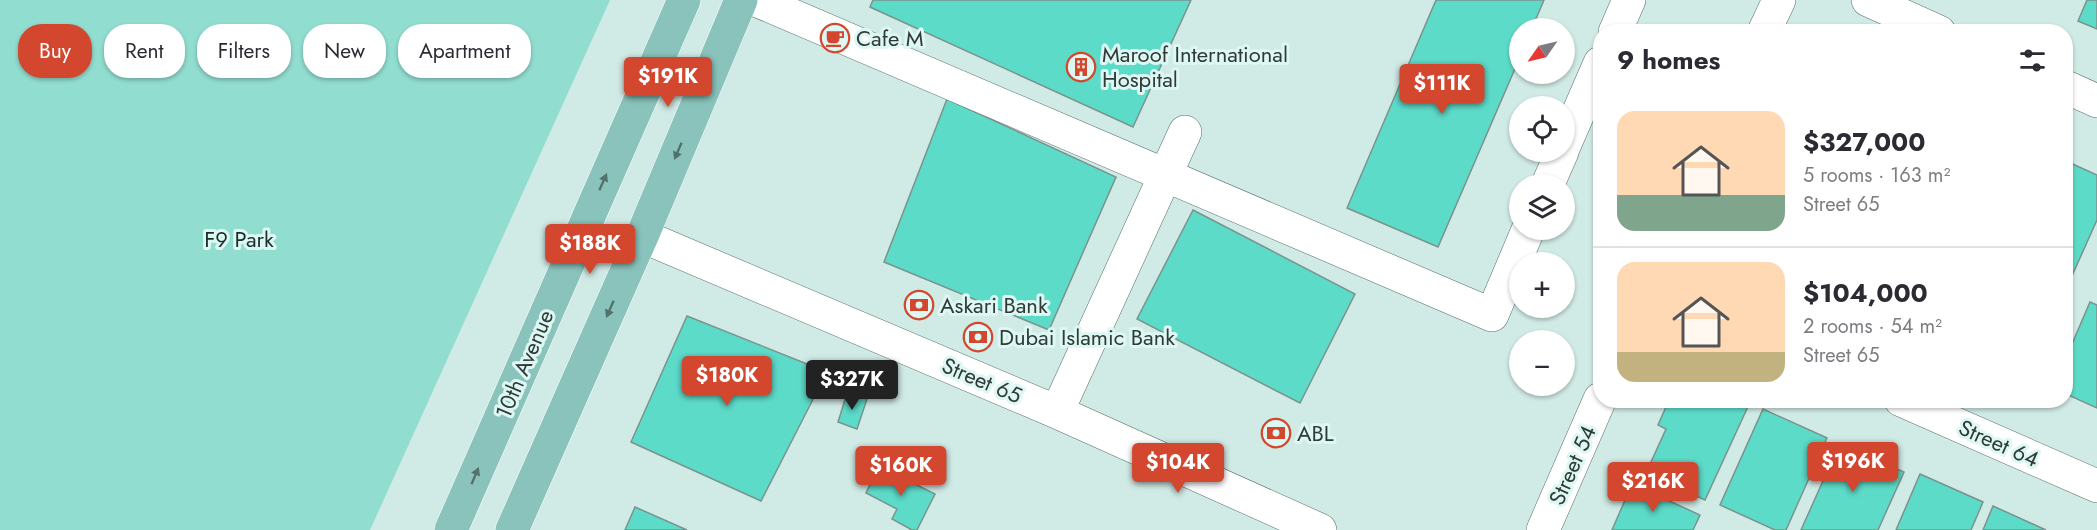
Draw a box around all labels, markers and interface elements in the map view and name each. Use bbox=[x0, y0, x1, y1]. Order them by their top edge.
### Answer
north arrow bbox=[1509, 18, 1575, 84]
map controls bbox=[1509, 18, 1575, 396]
cafe icon: Cafe M bbox=[819, 22, 851, 54]
place label: Cafe M bbox=[856, 22, 924, 54]
chip: Buy bbox=[18, 24, 92, 78]
chip: Rent bbox=[104, 24, 185, 78]
chip: Filters bbox=[197, 24, 291, 78]
chip: New bbox=[303, 24, 386, 78]
chip: Apartment bbox=[398, 24, 531, 78]
place label: Maroof International Hospital bbox=[1102, 38, 1288, 95]
text: 9 homes bbox=[1617, 41, 1720, 79]
icon: filters bbox=[2016, 44, 2049, 77]
building icon: Maroof International Hospital bbox=[1065, 51, 1097, 83]
pin: $191K bbox=[626, 57, 710, 108]
text: $191K bbox=[638, 62, 698, 91]
pin: $111K bbox=[1400, 64, 1484, 115]
text: $111K bbox=[1414, 69, 1470, 98]
button: locate bbox=[1509, 96, 1575, 162]
text: $327,000 bbox=[1803, 123, 1926, 161]
icon: home bbox=[1665, 135, 1737, 207]
one-way arrow bbox=[673, 142, 683, 160]
text: 5 rooms · 163 m² bbox=[1803, 161, 1950, 190]
one-way arrow bbox=[598, 173, 608, 191]
button: layers bbox=[1509, 174, 1575, 240]
text: Street 65 bbox=[1803, 190, 1880, 219]
park label: F9 Park bbox=[204, 223, 274, 255]
pin: $188K bbox=[548, 224, 632, 275]
text: $188K bbox=[559, 229, 621, 258]
button: + bbox=[1509, 252, 1575, 318]
text: $104,000 bbox=[1803, 274, 1928, 312]
icon: home bbox=[1665, 286, 1737, 358]
bank icon: Askari Bank bbox=[903, 289, 935, 321]
place label: Askari Bank bbox=[940, 289, 1048, 321]
one-way arrow bbox=[605, 301, 614, 318]
street label: 10th Avenue bbox=[487, 305, 561, 423]
text: 2 rooms · 54 m² bbox=[1803, 312, 1942, 341]
bank icon: Dubai Islamic Bank bbox=[962, 321, 994, 353]
place label: Dubai Islamic Bank bbox=[999, 321, 1175, 353]
button: − bbox=[1509, 330, 1575, 396]
text: Street 65 bbox=[1803, 341, 1880, 370]
street label: Street 65 bbox=[937, 349, 1027, 411]
pin: $180K bbox=[685, 356, 769, 407]
pin: $327K bbox=[810, 360, 894, 411]
text: $180K bbox=[696, 361, 758, 390]
text: $327K bbox=[820, 365, 884, 394]
street label: Street 64 bbox=[1954, 411, 2044, 475]
bank icon: ABL bbox=[1260, 417, 1292, 449]
place label: ABL bbox=[1297, 417, 1334, 449]
street label: Street 54 bbox=[1540, 420, 1604, 510]
pin: $196K bbox=[1811, 442, 1895, 493]
pin: $104K bbox=[1136, 443, 1220, 494]
pin: $160K bbox=[859, 446, 943, 497]
text: $196K bbox=[1821, 447, 1885, 476]
text: $104K bbox=[1146, 448, 1210, 477]
text: $160K bbox=[869, 451, 933, 480]
pin: $216K bbox=[1611, 462, 1695, 513]
one-way arrow bbox=[470, 467, 480, 485]
text: $216K bbox=[1621, 467, 1685, 496]

